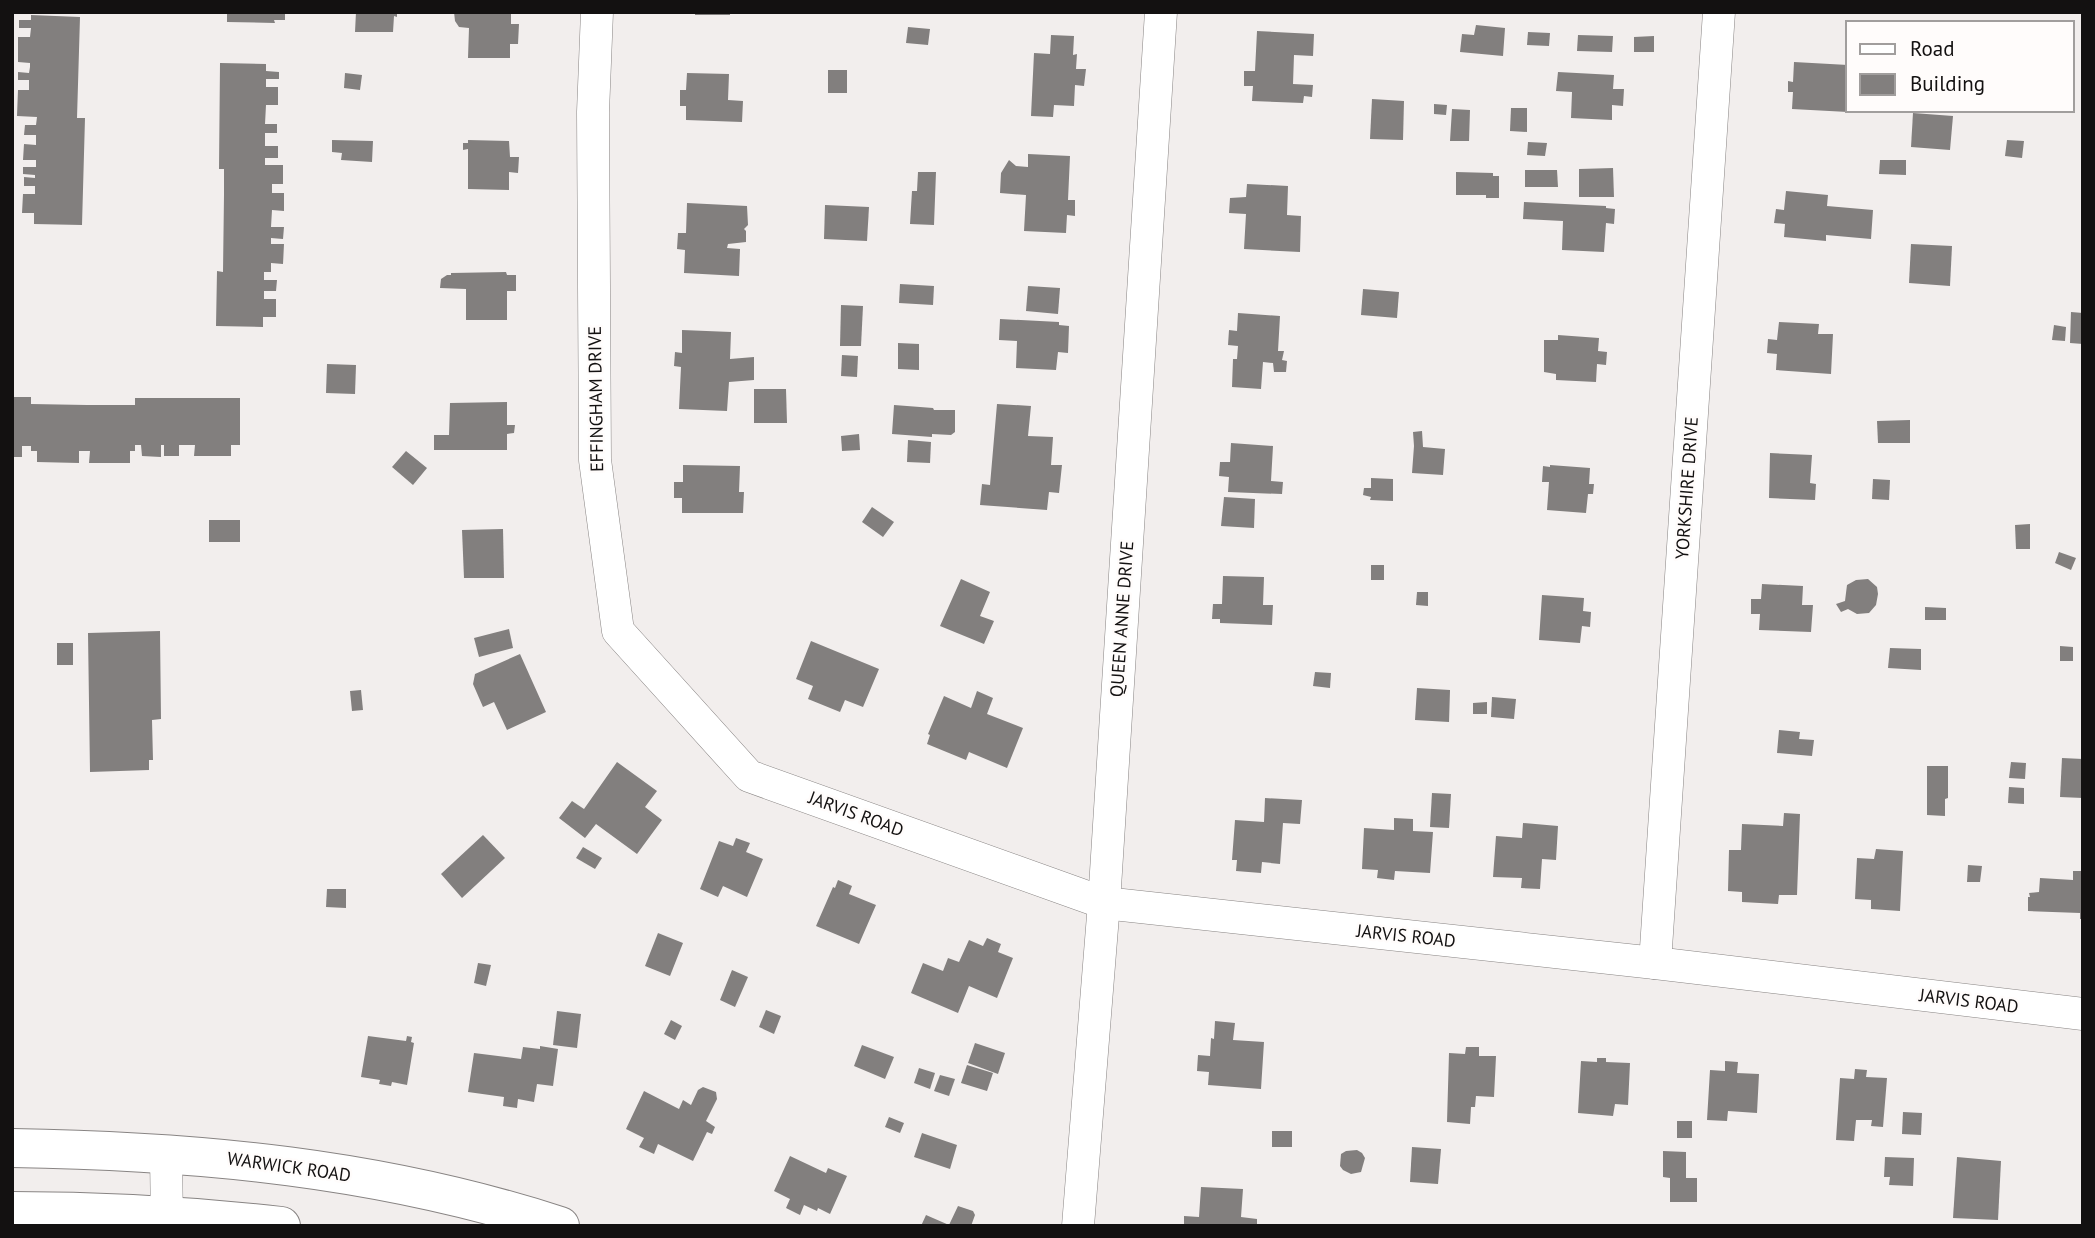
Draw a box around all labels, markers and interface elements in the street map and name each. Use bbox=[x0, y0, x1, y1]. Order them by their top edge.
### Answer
legend bbox=[1846, 21, 2074, 112]
text: Road bbox=[1910, 35, 1954, 62]
text: Building bbox=[1910, 70, 1985, 97]
street label: EFFINGHAM DRIVE bbox=[583, 326, 608, 472]
street label: YORKSHIRE DRIVE bbox=[1670, 416, 1703, 560]
street label: QUEEN ANNE DRIVE bbox=[1105, 540, 1138, 698]
street label: JARVIS ROAD bbox=[805, 785, 907, 841]
street label: JARVIS ROAD bbox=[1354, 919, 1457, 952]
street label: JARVIS ROAD bbox=[1917, 983, 2020, 1018]
street label: WARWICK ROAD bbox=[226, 1146, 352, 1187]

